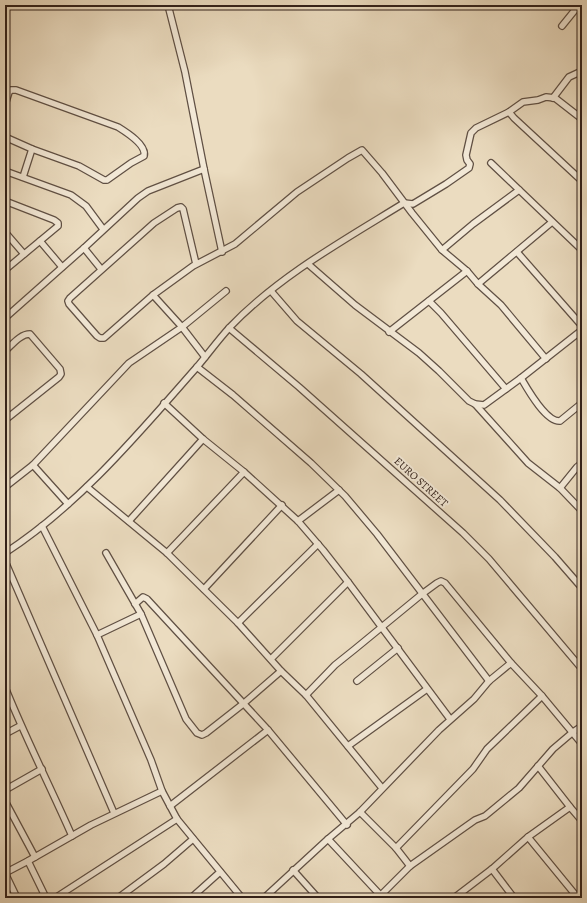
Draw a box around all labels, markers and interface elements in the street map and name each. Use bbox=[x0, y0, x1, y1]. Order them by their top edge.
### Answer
street label: EURO STREET bbox=[391, 454, 451, 510]

